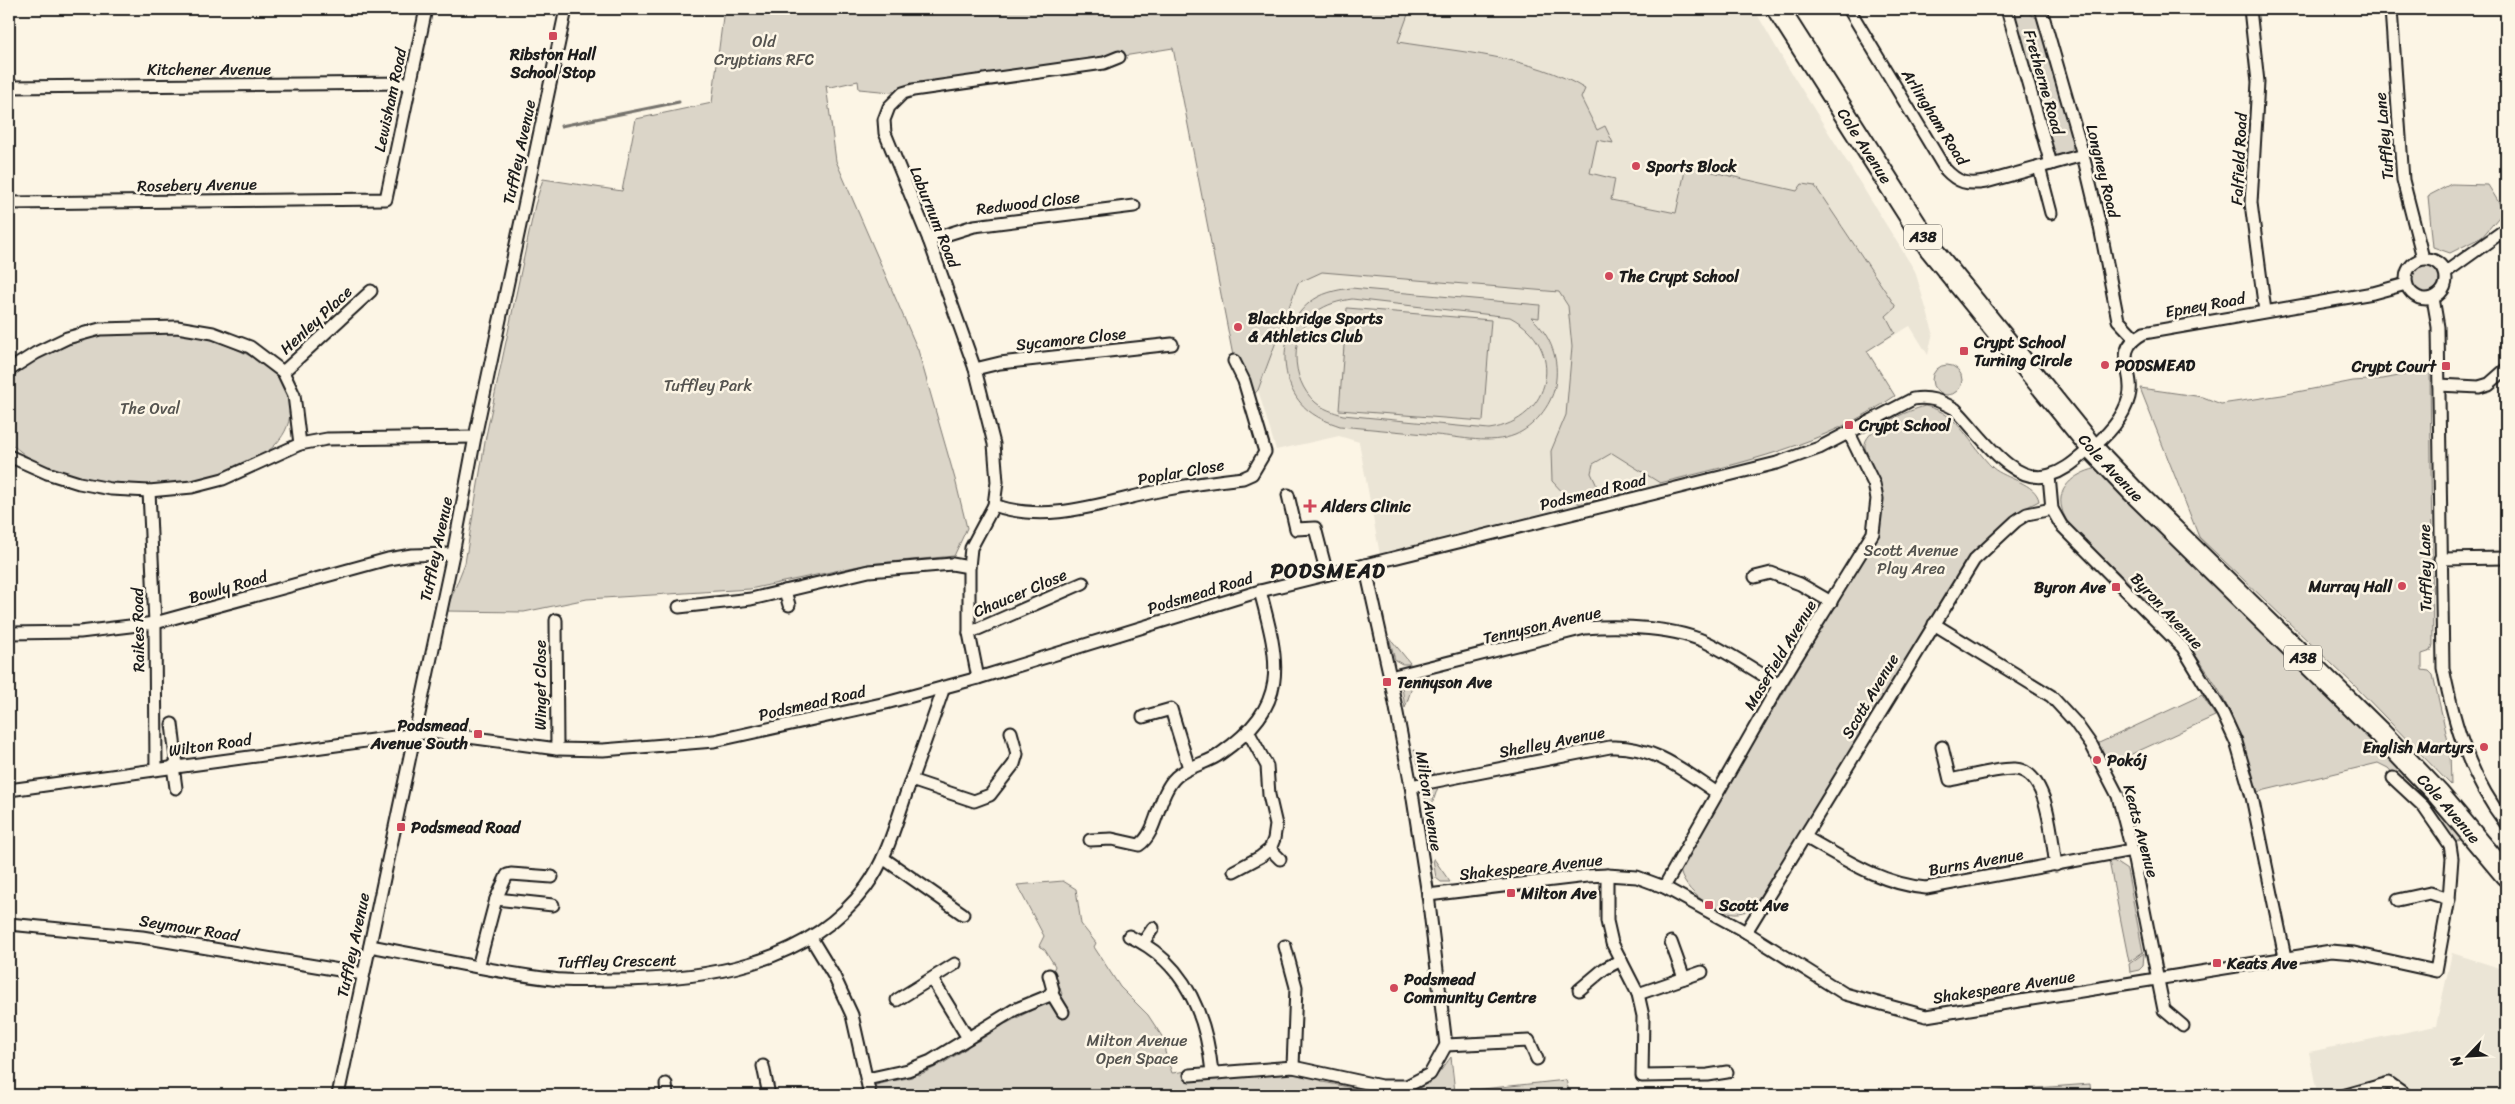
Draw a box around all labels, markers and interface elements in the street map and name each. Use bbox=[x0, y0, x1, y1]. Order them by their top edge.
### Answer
street label: Fretherne Road bbox=[2015, 26, 2073, 140]
park label: Old Cryptians RFC bbox=[714, 27, 814, 74]
marker: Ribston Hall School Stop bbox=[547, 30, 559, 42]
place label: Ribston Hall School Stop bbox=[509, 40, 597, 87]
street label: Lewisham Road bbox=[365, 44, 415, 155]
street label: Kitchener Avenue bbox=[147, 55, 271, 84]
street label: Arlingham Road bbox=[1893, 62, 1977, 173]
street label: Tuffley Lane bbox=[2366, 91, 2402, 181]
street label: Tuffley Avenue bbox=[494, 97, 544, 207]
street label: Cole Avenue bbox=[1830, 101, 1901, 190]
street label: Falfield Road bbox=[2222, 110, 2256, 206]
street label: Longney Road bbox=[2077, 121, 2129, 222]
place label: Sports Block bbox=[1645, 152, 1737, 181]
marker: Sports Block bbox=[1630, 160, 1642, 172]
street label: Laburnum Road bbox=[901, 162, 969, 274]
street label: Rosebery Avenue bbox=[137, 169, 257, 201]
street label: Redwood Close bbox=[974, 182, 1082, 224]
road number: A38 bbox=[1904, 224, 1942, 250]
place label: The Crypt School bbox=[1619, 262, 1740, 291]
marker: The Crypt School bbox=[1603, 270, 1615, 282]
street label: Henley Place bbox=[273, 278, 359, 362]
street label: Epney Road bbox=[2163, 283, 2249, 326]
place label: Blackbridge Sports & Athletics Club bbox=[1248, 304, 1383, 351]
street label: Sycamore Close bbox=[1014, 319, 1128, 359]
marker: Blackbridge Sports & Athletics Club bbox=[1232, 321, 1244, 333]
place label: Crypt School Turning Circle bbox=[1973, 328, 2073, 375]
marker: Crypt School Turning Circle bbox=[1958, 345, 1970, 357]
place label: PODSMEAD bbox=[2115, 351, 2196, 380]
place label: Crypt Court bbox=[2351, 352, 2438, 381]
marker: PODSMEAD bbox=[2099, 359, 2111, 371]
marker: Crypt Court bbox=[2440, 360, 2452, 372]
park label: Tuffley Park bbox=[664, 371, 753, 400]
park label: The Oval bbox=[120, 394, 180, 423]
place label: Crypt School bbox=[1858, 411, 1952, 440]
marker: Crypt School bbox=[1843, 419, 1855, 431]
street label: Cole Avenue bbox=[2071, 427, 2151, 509]
street label: Poplar Close bbox=[1135, 450, 1227, 494]
street label: Podsmead Road bbox=[1537, 464, 1651, 519]
place label: Alders Clinic bbox=[1320, 492, 1412, 521]
street label: Tuffley Avenue bbox=[411, 494, 461, 604]
marker: Alders Clinic bbox=[1303, 499, 1317, 513]
street label: Tuffley Lane bbox=[2410, 524, 2440, 612]
park label: Scott Avenue Play Area bbox=[1863, 536, 1959, 583]
district label: PODSMEAD bbox=[1270, 552, 1386, 590]
street label: Chaucer Close bbox=[968, 560, 1072, 626]
street label: Bowly Road bbox=[185, 562, 272, 612]
street label: Podsmead Road bbox=[1144, 563, 1258, 623]
street label: Byron Avenue bbox=[2123, 565, 2211, 657]
place label: Murray Hall bbox=[2307, 572, 2393, 601]
place label: Byron Ave bbox=[2034, 573, 2107, 602]
marker: Murray Hall bbox=[2396, 580, 2408, 592]
marker: Byron Ave bbox=[2110, 581, 2122, 593]
street label: Raikes Road bbox=[123, 586, 153, 672]
street label: Masefield Avenue bbox=[1736, 594, 1825, 716]
street label: Tennyson Avenue bbox=[1480, 597, 1604, 653]
street label: Winget Close bbox=[526, 640, 555, 730]
road number: A38 bbox=[2284, 646, 2322, 670]
street label: Scott Avenue bbox=[1833, 648, 1907, 744]
place label: Tennyson Ave bbox=[1397, 668, 1492, 697]
street label: Podsmead Road bbox=[756, 676, 870, 729]
marker: Tennyson Ave bbox=[1381, 676, 1393, 688]
place label: Podsmead Avenue South bbox=[370, 711, 470, 758]
street label: Shelley Avenue bbox=[1496, 717, 1608, 767]
street label: Wilton Road bbox=[167, 725, 255, 765]
marker: Podsmead Avenue South bbox=[472, 728, 484, 740]
place label: English Martyrs bbox=[2363, 733, 2475, 762]
marker: English Martyrs bbox=[2478, 741, 2490, 753]
place label: Pokój bbox=[2107, 746, 2147, 775]
street label: Milton Avenue bbox=[1407, 749, 1451, 853]
marker: Pokój bbox=[2091, 754, 2103, 766]
street label: Cole Avenue bbox=[2410, 766, 2488, 850]
street label: Keats Avenue bbox=[2115, 781, 2167, 881]
place label: Podsmead Road bbox=[411, 813, 522, 842]
marker: Podsmead Road bbox=[395, 821, 407, 833]
street label: Burns Avenue bbox=[1926, 839, 2026, 885]
street label: Shakespeare Avenue bbox=[1458, 845, 1604, 889]
place label: Milton Ave bbox=[1520, 879, 1597, 908]
marker: Milton Ave bbox=[1505, 887, 1517, 899]
street label: Tuffley Avenue bbox=[328, 890, 378, 1000]
place label: Scott Ave bbox=[1718, 891, 1789, 920]
marker: Scott Ave bbox=[1703, 899, 1715, 911]
street label: Seymour Road bbox=[137, 906, 242, 950]
street label: Tuffley Crescent bbox=[557, 945, 677, 977]
place label: Keats Ave bbox=[2226, 949, 2297, 978]
marker: Keats Ave bbox=[2211, 957, 2223, 969]
street label: Shakespeare Avenue bbox=[1931, 961, 2077, 1013]
place label: Podsmead Community Centre bbox=[1403, 965, 1537, 1012]
marker: Podsmead Community Centre bbox=[1388, 982, 1400, 994]
park label: Milton Avenue Open Space bbox=[1086, 1026, 1188, 1073]
north arrow bbox=[2442, 1032, 2492, 1082]
text: N bbox=[2443, 1051, 2470, 1072]

